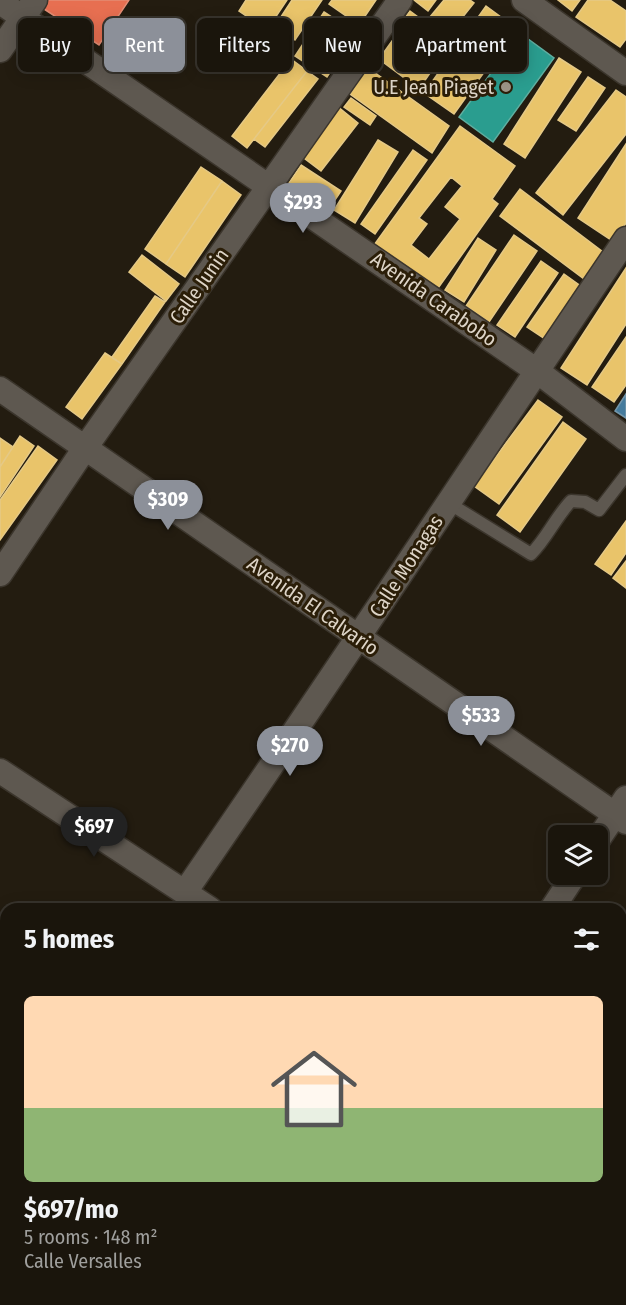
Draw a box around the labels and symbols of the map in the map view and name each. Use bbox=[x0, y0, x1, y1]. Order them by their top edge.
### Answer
place label: U.E Jean Piaget bbox=[373, 75, 494, 99]
marker: U.E Jean Piaget bbox=[499, 80, 513, 94]
pin: $293 bbox=[267, 183, 339, 234]
street label: Calle Junin bbox=[164, 244, 234, 328]
street label: Avenida Carabobo bbox=[366, 247, 502, 351]
pin: $309 bbox=[132, 480, 204, 531]
street label: Calle Monagas bbox=[364, 511, 448, 621]
street label: Avenida El Calvario bbox=[243, 552, 383, 660]
pin: $533 bbox=[445, 696, 517, 747]
pin: $270 bbox=[254, 726, 326, 777]
pin: $697 bbox=[58, 807, 130, 858]

